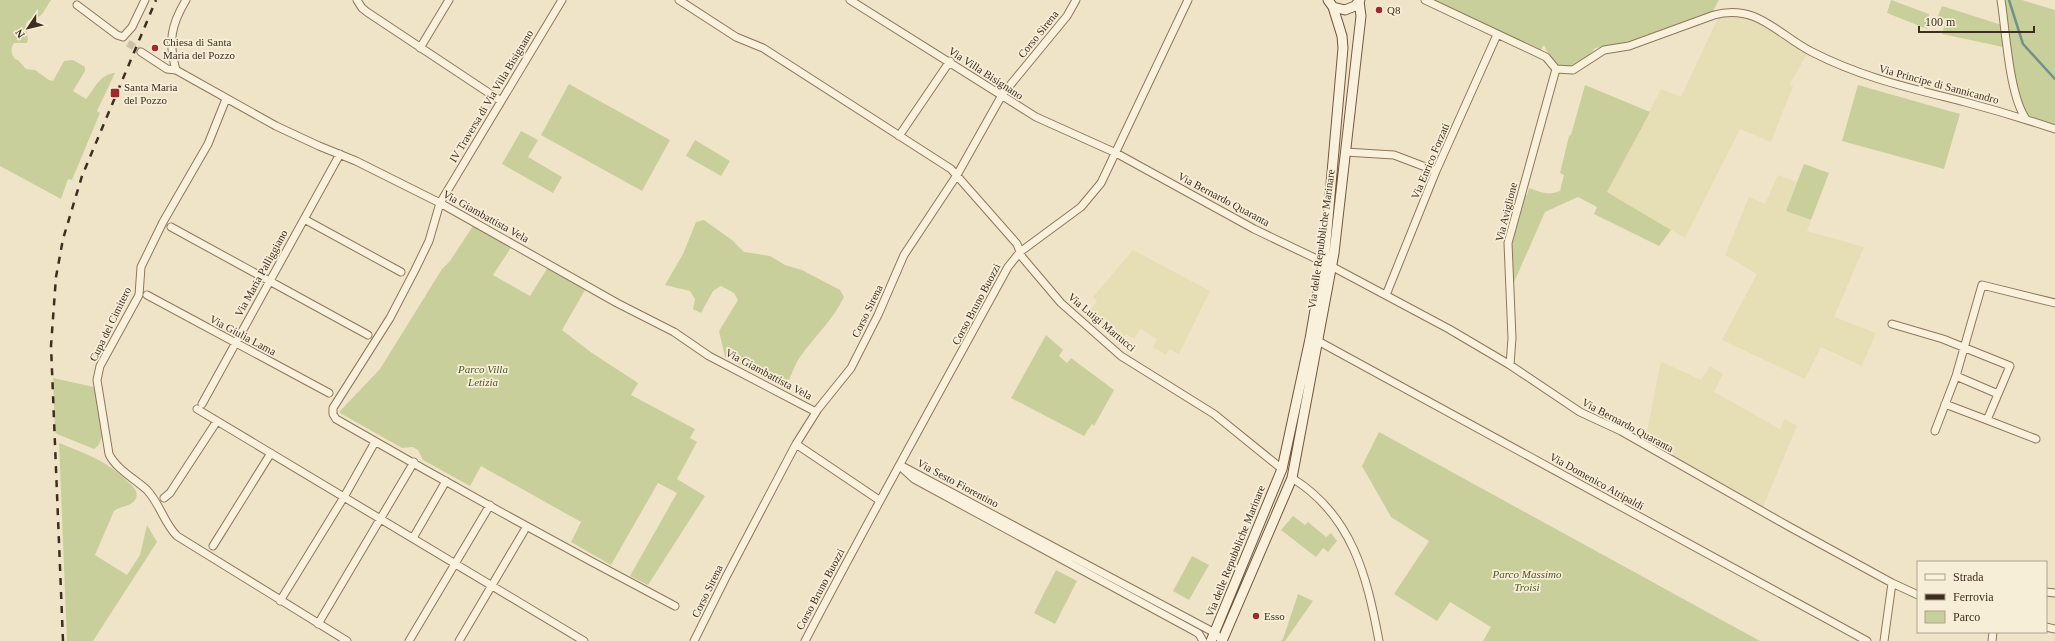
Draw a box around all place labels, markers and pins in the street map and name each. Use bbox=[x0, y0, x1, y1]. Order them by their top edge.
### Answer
place label: Q8 bbox=[1387, 4, 1401, 16]
marker: Q8 bbox=[1374, 5, 1384, 15]
place label: Chiesa di Santa Maria del Pozzo bbox=[163, 36, 236, 61]
marker: Chiesa di Santa Maria del Pozzo bbox=[150, 43, 160, 53]
place label: Santa Maria del Pozzo bbox=[124, 81, 178, 106]
marker: Santa Maria del Pozzo bbox=[109, 87, 121, 99]
place label: Esso bbox=[1264, 610, 1285, 622]
marker: Esso bbox=[1251, 611, 1261, 621]

